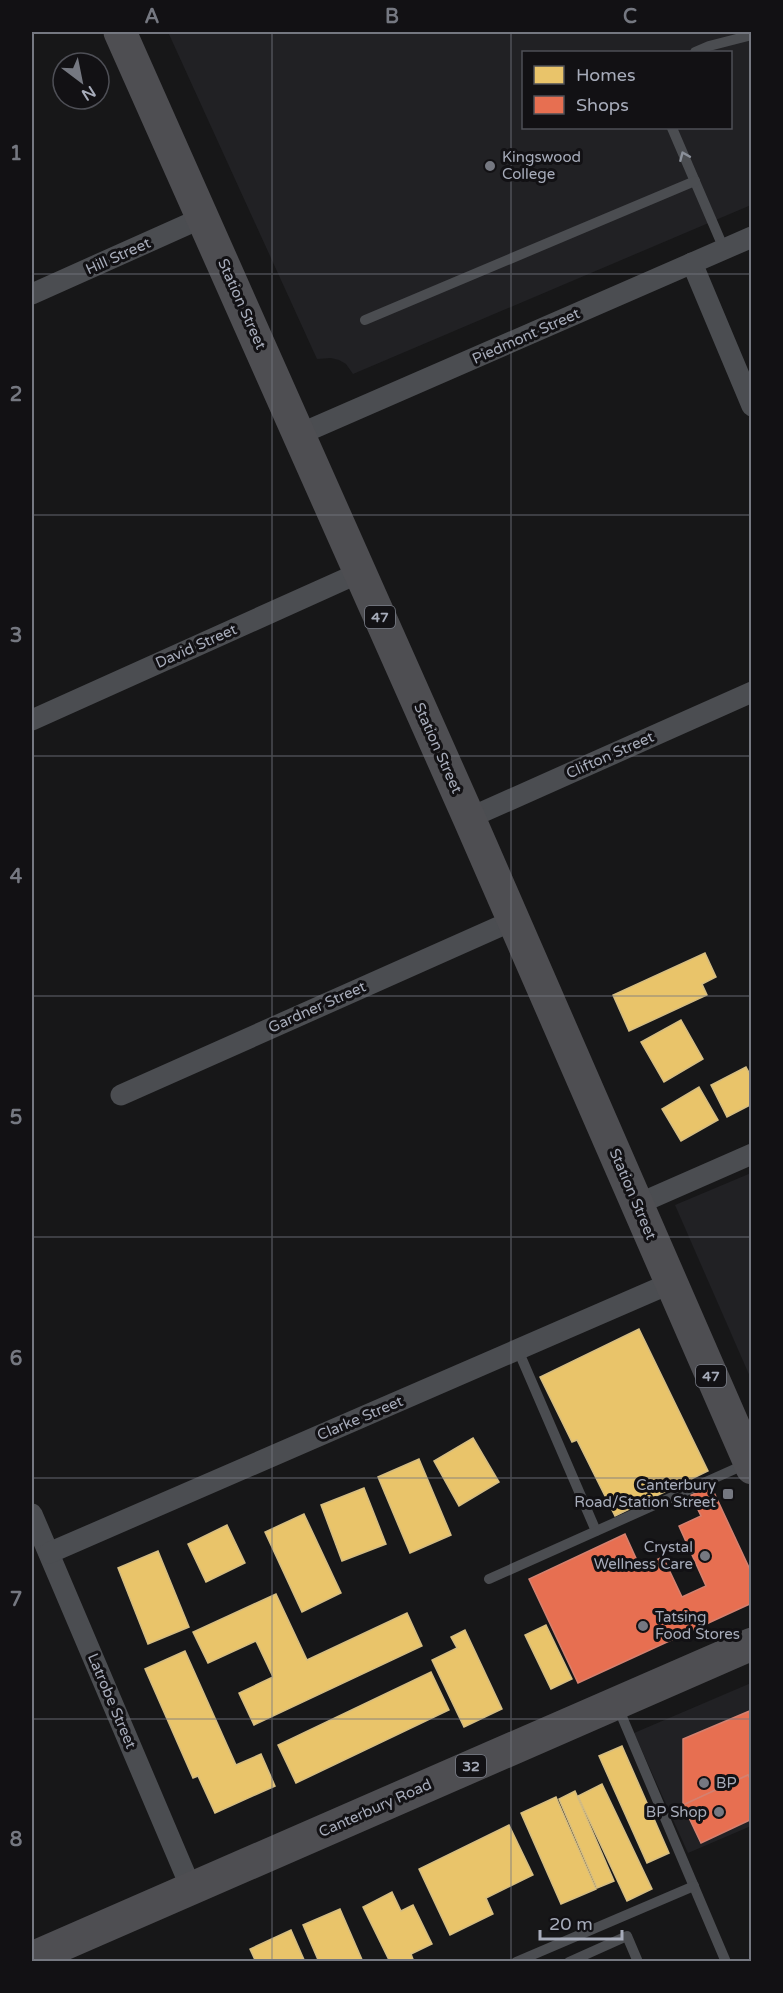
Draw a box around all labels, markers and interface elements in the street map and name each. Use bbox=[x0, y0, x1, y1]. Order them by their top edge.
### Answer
text: A bbox=[145, 5, 160, 29]
text: B bbox=[385, 5, 399, 29]
text: C bbox=[623, 5, 637, 29]
north arrow bbox=[51, 51, 111, 111]
legend bbox=[522, 51, 732, 129]
text: Homes bbox=[576, 64, 636, 86]
text: N bbox=[78, 81, 99, 105]
text: Shops bbox=[576, 94, 629, 116]
text: 1 bbox=[10, 142, 22, 166]
place label: Kingswood College bbox=[502, 148, 581, 183]
one-way arrow bbox=[679, 152, 691, 163]
marker: Kingswood College bbox=[483, 159, 497, 173]
street label: Hill Street bbox=[83, 234, 153, 278]
street label: Station Street bbox=[214, 256, 270, 352]
street label: Piedmont Street bbox=[469, 304, 583, 368]
text: 2 bbox=[10, 383, 22, 407]
road number: 47 bbox=[365, 606, 395, 628]
street label: David Street bbox=[152, 620, 240, 672]
text: 3 bbox=[10, 624, 22, 648]
street label: Station Street bbox=[410, 700, 466, 796]
street label: Clifton Street bbox=[563, 728, 657, 782]
text: 4 bbox=[10, 865, 23, 889]
street label: Gardner Street bbox=[265, 977, 369, 1037]
text: 5 bbox=[10, 1106, 22, 1130]
street label: Station Street bbox=[606, 1146, 660, 1243]
text: 6 bbox=[10, 1347, 22, 1371]
road number: 47 bbox=[696, 1365, 726, 1387]
street label: Clarke Street bbox=[314, 1392, 406, 1444]
place label: Canterbury Road/Station Street bbox=[574, 1476, 716, 1511]
marker: Canterbury Road/Station Street bbox=[721, 1487, 735, 1501]
place label: Crystal Wellness Care bbox=[594, 1538, 693, 1573]
marker: Crystal Wellness Care bbox=[698, 1549, 712, 1563]
text: 7 bbox=[10, 1588, 22, 1612]
place label: Tatsing Food Stores bbox=[655, 1608, 740, 1643]
marker: Tatsing Food Stores bbox=[636, 1619, 650, 1633]
street label: Latrobe Street bbox=[84, 1651, 140, 1752]
road number: 32 bbox=[456, 1755, 486, 1777]
place label: BP bbox=[716, 1774, 736, 1792]
street label: Canterbury Road bbox=[316, 1775, 434, 1841]
marker: BP bbox=[697, 1776, 711, 1790]
place label: BP Shop bbox=[646, 1803, 707, 1821]
marker: BP Shop bbox=[712, 1805, 726, 1819]
text: 8 bbox=[10, 1828, 22, 1852]
scale bar bbox=[540, 1903, 622, 1941]
text: 20 m bbox=[549, 1913, 593, 1935]

